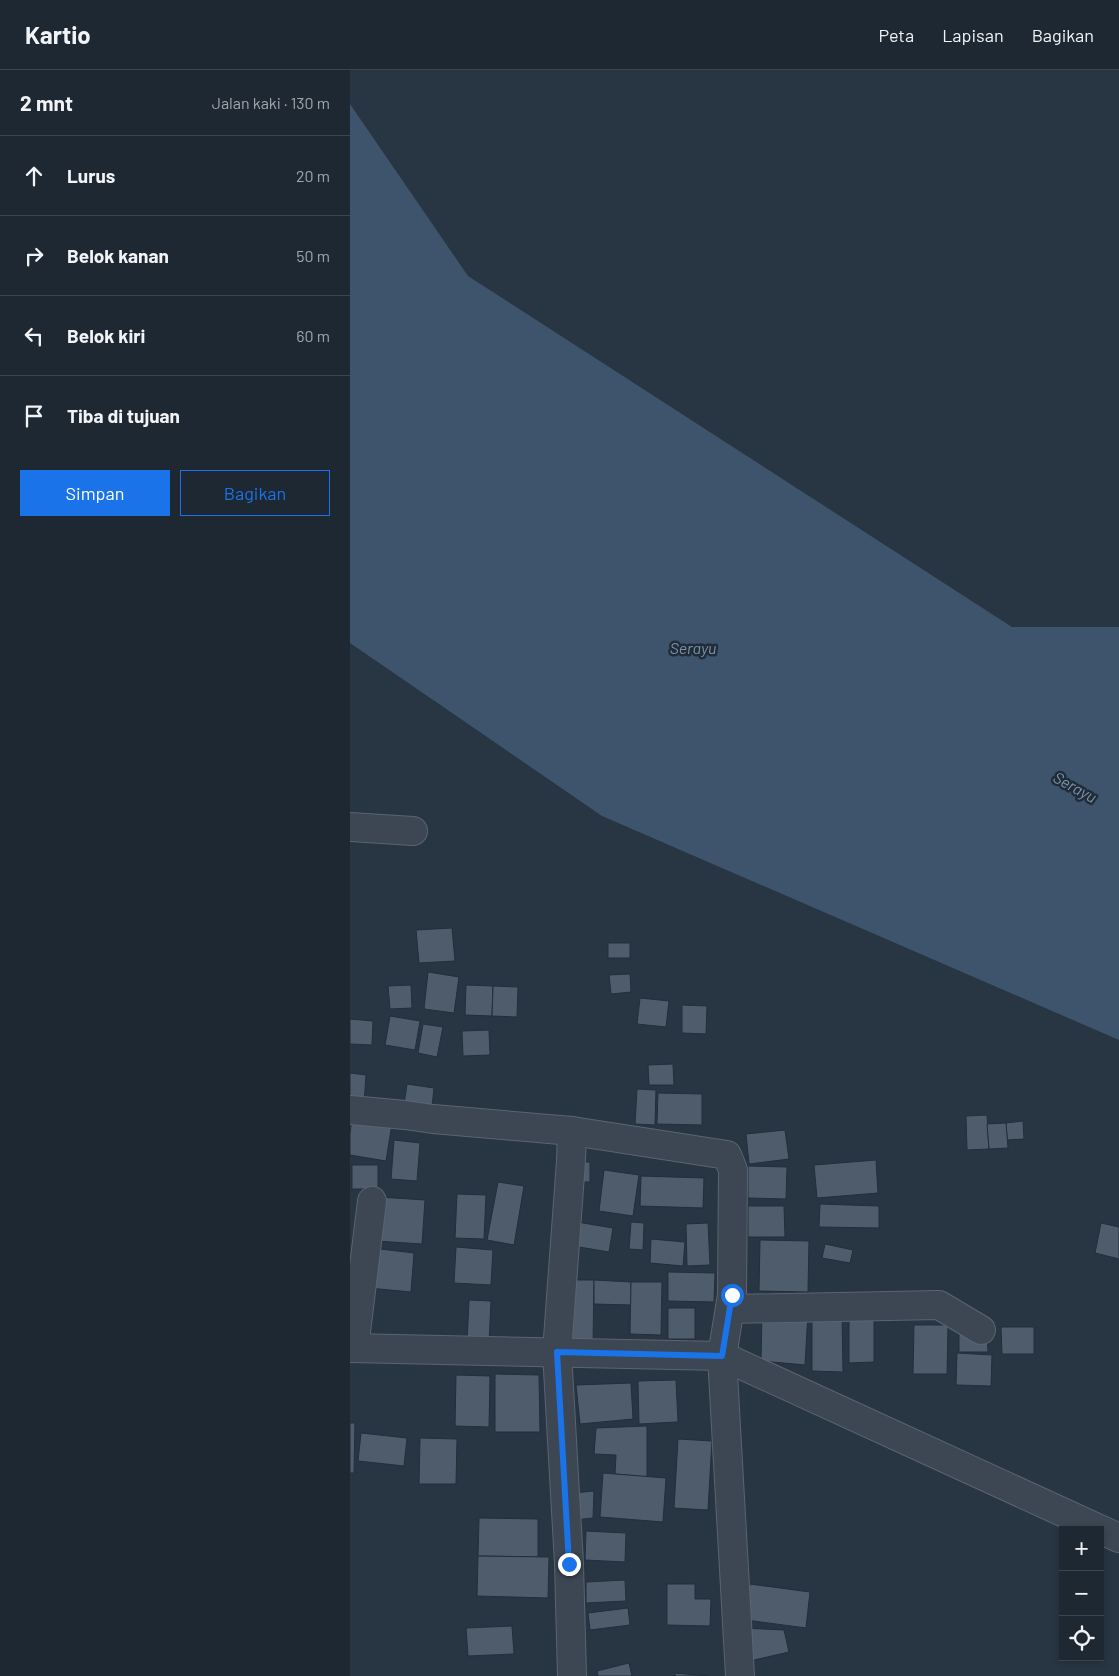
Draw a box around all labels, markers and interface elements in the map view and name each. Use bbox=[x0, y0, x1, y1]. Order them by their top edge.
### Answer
text: Kartio bbox=[25, 20, 91, 49]
text: Peta bbox=[879, 24, 914, 46]
text: Lapisan bbox=[942, 24, 1004, 46]
text: Bagikan bbox=[1032, 24, 1094, 46]
text: 2 mnt bbox=[20, 90, 73, 115]
text: Jalan kaki · 130 m bbox=[212, 93, 330, 112]
icon: ahead bbox=[20, 162, 48, 190]
text: Lurus bbox=[67, 164, 115, 187]
text: 20 m bbox=[296, 166, 330, 185]
icon: right bbox=[20, 242, 48, 270]
text: Belok kanan bbox=[67, 244, 169, 267]
text: 50 m bbox=[296, 246, 330, 265]
icon: left bbox=[20, 322, 48, 350]
text: Belok kiri bbox=[67, 324, 145, 347]
text: 60 m bbox=[296, 326, 330, 345]
icon: arrive bbox=[20, 402, 48, 430]
text: Tiba di tujuan bbox=[67, 404, 180, 427]
button: Simpan bbox=[20, 470, 170, 516]
button: Bagikan bbox=[180, 470, 330, 516]
water label: Serayu bbox=[670, 638, 716, 657]
water label: Serayu bbox=[1050, 767, 1100, 806]
route start bbox=[721, 1284, 744, 1307]
map controls bbox=[1059, 1526, 1104, 1661]
button: + bbox=[1059, 1526, 1104, 1571]
route end bbox=[558, 1553, 581, 1576]
button: − bbox=[1059, 1571, 1104, 1616]
button: locate bbox=[1059, 1616, 1104, 1661]

